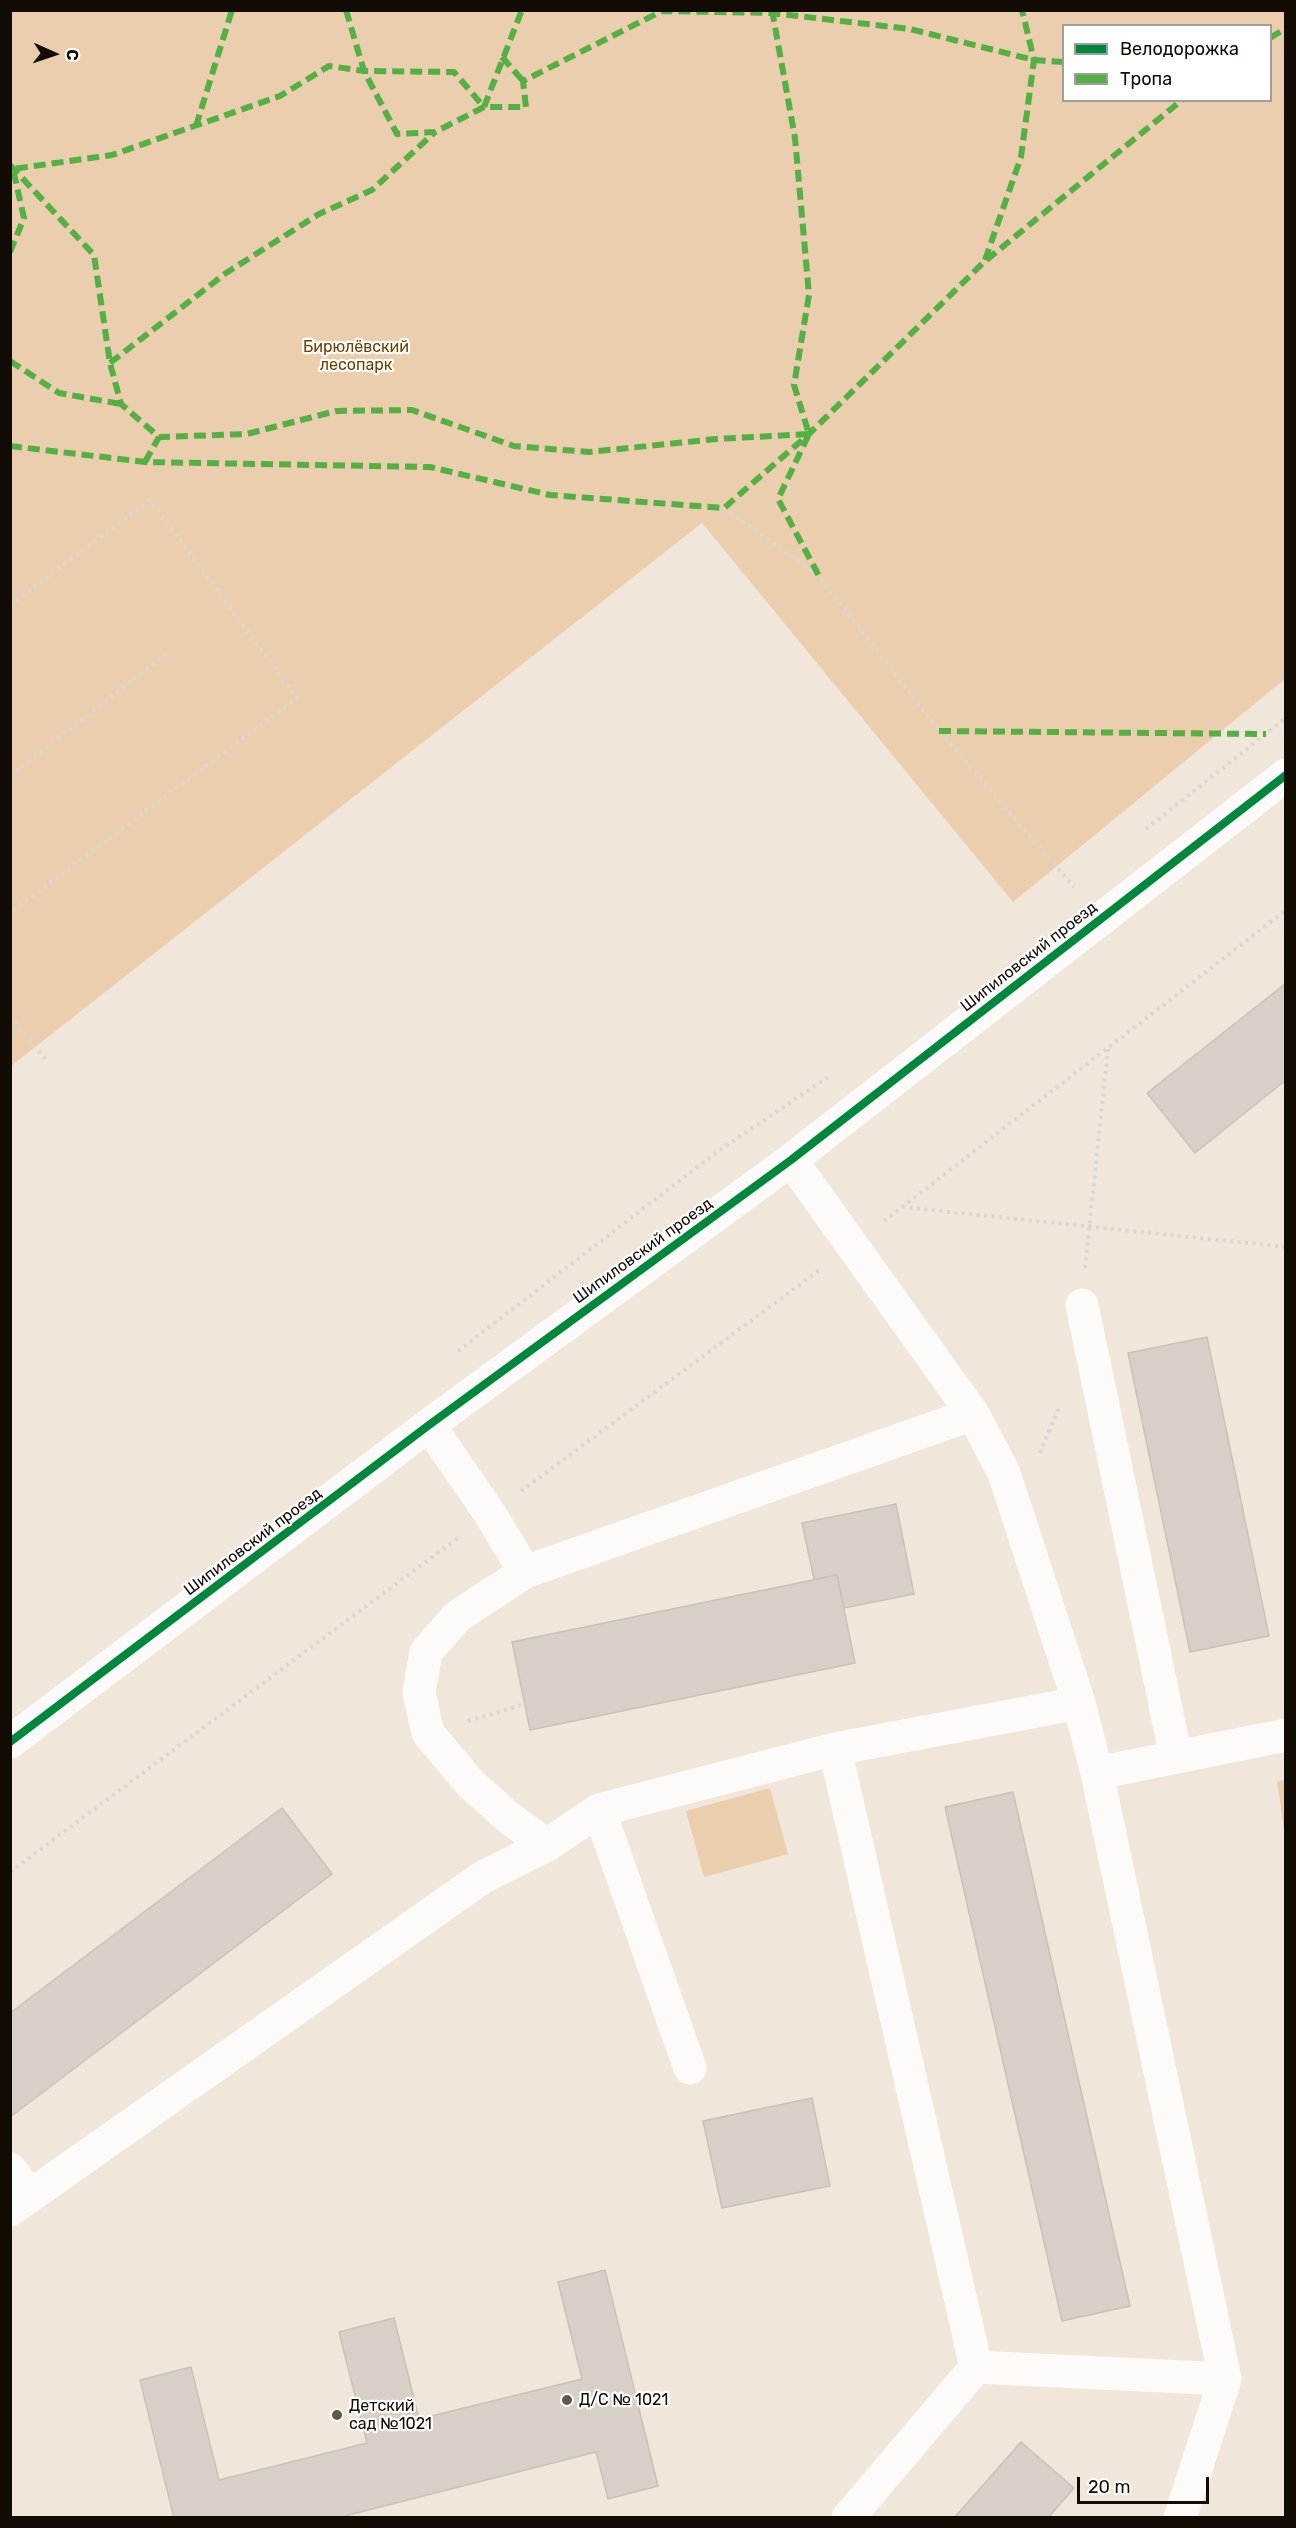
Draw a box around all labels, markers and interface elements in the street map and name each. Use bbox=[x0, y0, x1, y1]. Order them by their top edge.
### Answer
north arrow bbox=[24, 24, 84, 84]
legend bbox=[1062, 24, 1272, 102]
text: Велодорожка bbox=[1120, 38, 1239, 60]
text: С bbox=[63, 49, 82, 61]
text: Тропа bbox=[1120, 68, 1172, 90]
park label: Бирюлёвский лесопарк bbox=[303, 337, 409, 375]
street label: Шипиловский проезд bbox=[957, 898, 1101, 1016]
street label: Шипиловский проезд bbox=[570, 1194, 716, 1308]
street label: Шипиловский проезд bbox=[180, 1484, 326, 1600]
place label: Д/C № 1021 bbox=[579, 2390, 668, 2410]
marker: Д/C № 1021 bbox=[560, 2393, 574, 2407]
place label: Детский сад №1021 bbox=[349, 2396, 432, 2434]
marker: Детский сад №1021 bbox=[330, 2408, 344, 2422]
scale bar bbox=[1080, 2465, 1212, 2503]
text: 20 m bbox=[1088, 2476, 1130, 2498]

